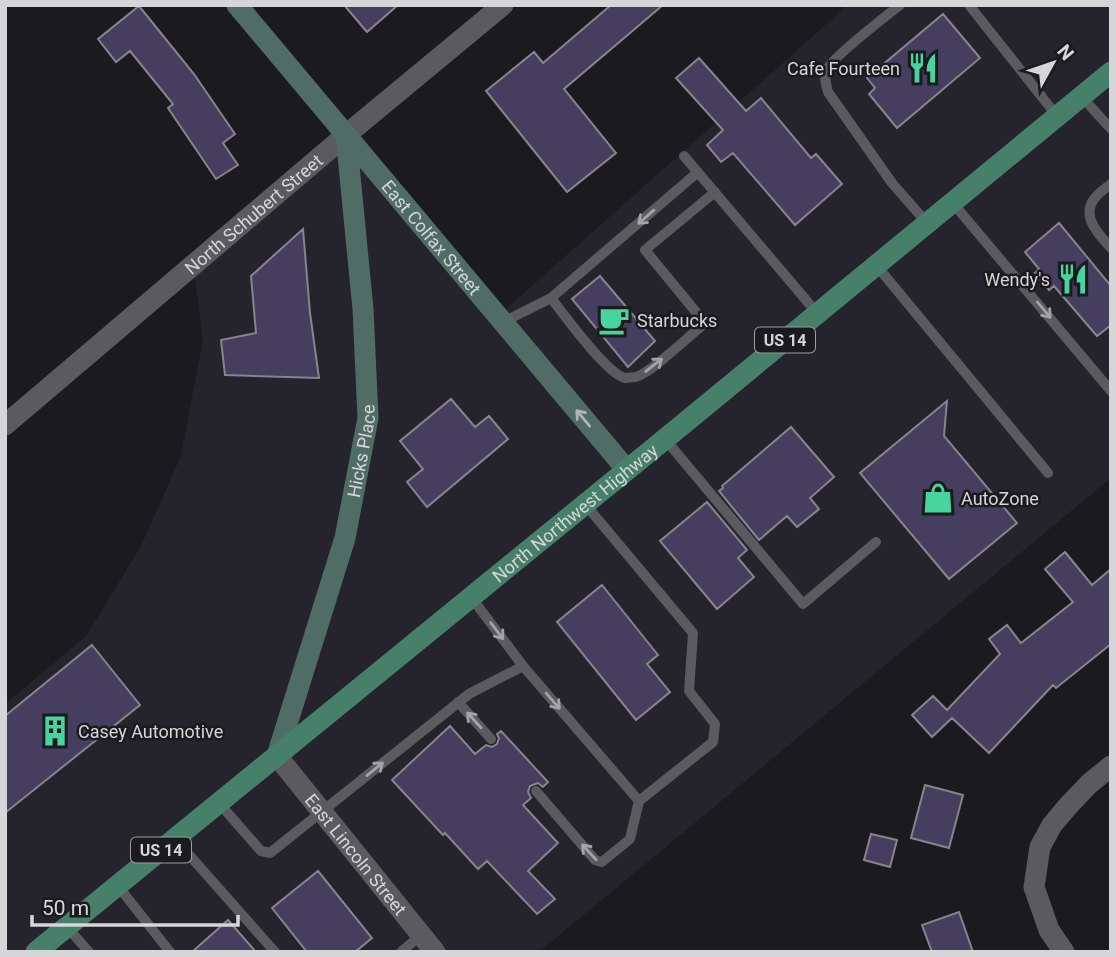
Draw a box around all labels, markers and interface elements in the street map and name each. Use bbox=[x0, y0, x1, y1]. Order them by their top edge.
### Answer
north arrow bbox=[1018, 28, 1088, 98]
text: N bbox=[1053, 40, 1079, 65]
restaurant icon: Cafe Fourteen bbox=[906, 51, 940, 85]
place label: Cafe Fourteen bbox=[787, 58, 900, 79]
street label: North Schubert Street bbox=[180, 149, 326, 278]
street label: East Colfax Street bbox=[378, 176, 486, 299]
one-way arrow bbox=[637, 209, 655, 225]
restaurant icon: Wendy's bbox=[1056, 262, 1090, 296]
place label: Wendy's bbox=[984, 269, 1050, 290]
one-way arrow bbox=[1036, 301, 1051, 319]
cafe icon: Starbucks bbox=[597, 303, 631, 337]
place label: Starbucks bbox=[637, 310, 717, 331]
road number: US 14 bbox=[755, 328, 815, 352]
one-way arrow bbox=[644, 357, 662, 372]
street label: Hicks Place bbox=[343, 404, 379, 499]
one-way arrow bbox=[575, 409, 591, 427]
street label: North Northwest Highway bbox=[488, 439, 662, 586]
shop icon: AutoZone bbox=[921, 481, 955, 515]
place label: AutoZone bbox=[961, 488, 1039, 509]
one-way arrow bbox=[489, 622, 504, 641]
one-way arrow bbox=[545, 692, 561, 710]
one-way arrow bbox=[466, 712, 482, 730]
building icon: Casey Automotive bbox=[38, 714, 72, 748]
place label: Casey Automotive bbox=[78, 721, 223, 742]
one-way arrow bbox=[366, 762, 384, 777]
street label: East Lincoln Street bbox=[301, 789, 411, 919]
road number: US 14 bbox=[131, 838, 191, 862]
one-way arrow bbox=[580, 844, 597, 861]
scale bar bbox=[32, 884, 238, 928]
text: 50 m bbox=[42, 896, 89, 920]

